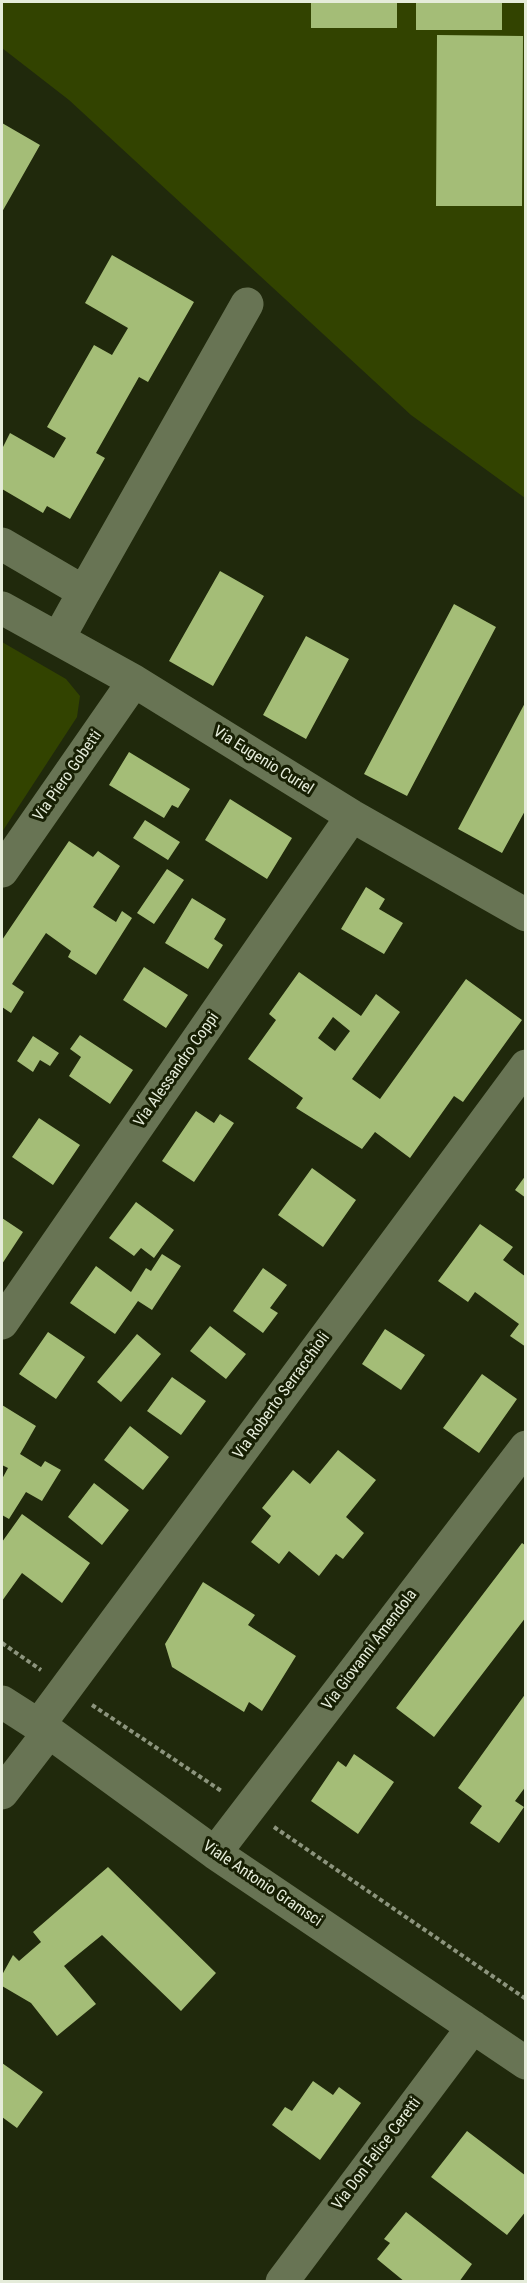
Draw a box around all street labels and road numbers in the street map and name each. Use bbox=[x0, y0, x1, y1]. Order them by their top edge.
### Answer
street label: Via Eugenio Curiel bbox=[209, 723, 317, 799]
street label: Via Piero Gobetti bbox=[30, 727, 106, 825]
street label: Via Alessandro Coppi bbox=[130, 1009, 224, 1131]
street label: Via Roberto Serracchioli bbox=[230, 1329, 334, 1463]
street label: Via Giovanni Amendola bbox=[318, 1586, 422, 1714]
street label: Viale Antonio Gramsci bbox=[199, 1837, 325, 1931]
street label: Via Don Felice Ceretti bbox=[329, 2094, 425, 2214]

